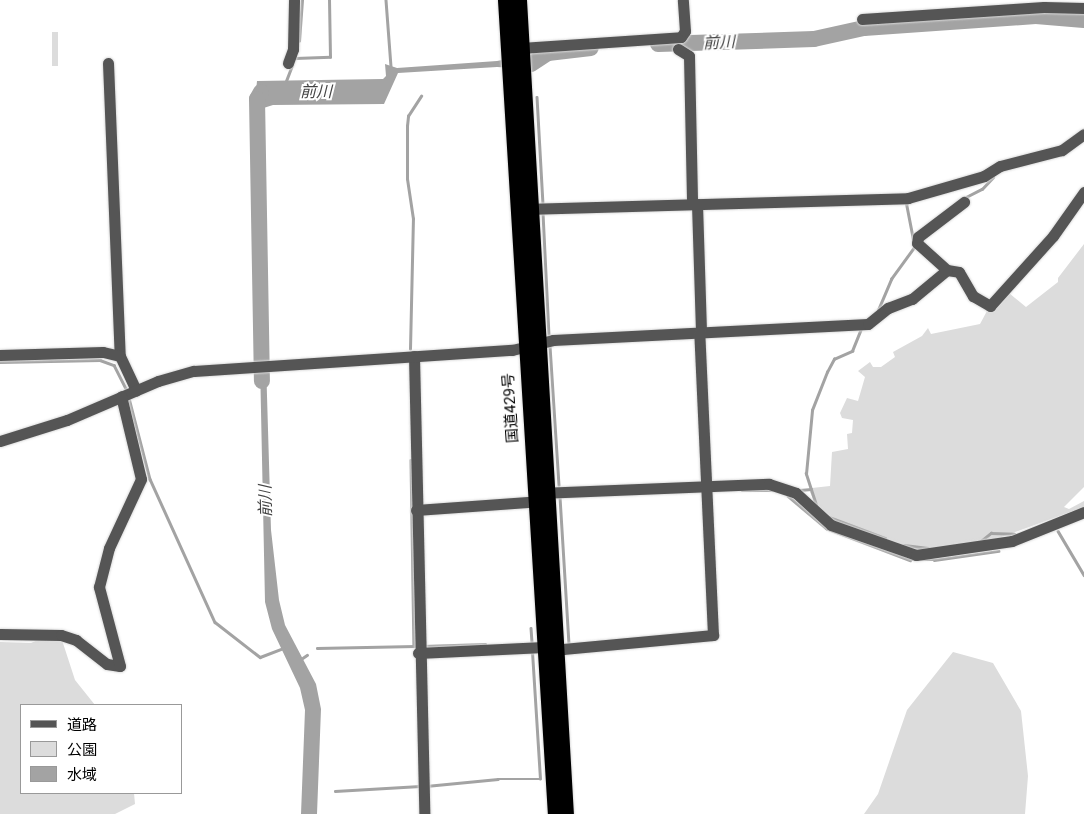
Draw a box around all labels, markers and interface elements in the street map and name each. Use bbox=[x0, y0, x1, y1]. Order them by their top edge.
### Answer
water label: 前川 bbox=[703, 33, 735, 53]
water label: 前川 bbox=[300, 82, 332, 102]
street label: 国道429号 bbox=[500, 372, 522, 444]
water label: 前川 bbox=[256, 485, 276, 517]
legend bbox=[20, 704, 182, 794]
text: 道路 bbox=[67, 716, 97, 734]
text: 公園 bbox=[67, 741, 97, 759]
text: 水域 bbox=[67, 766, 97, 784]

